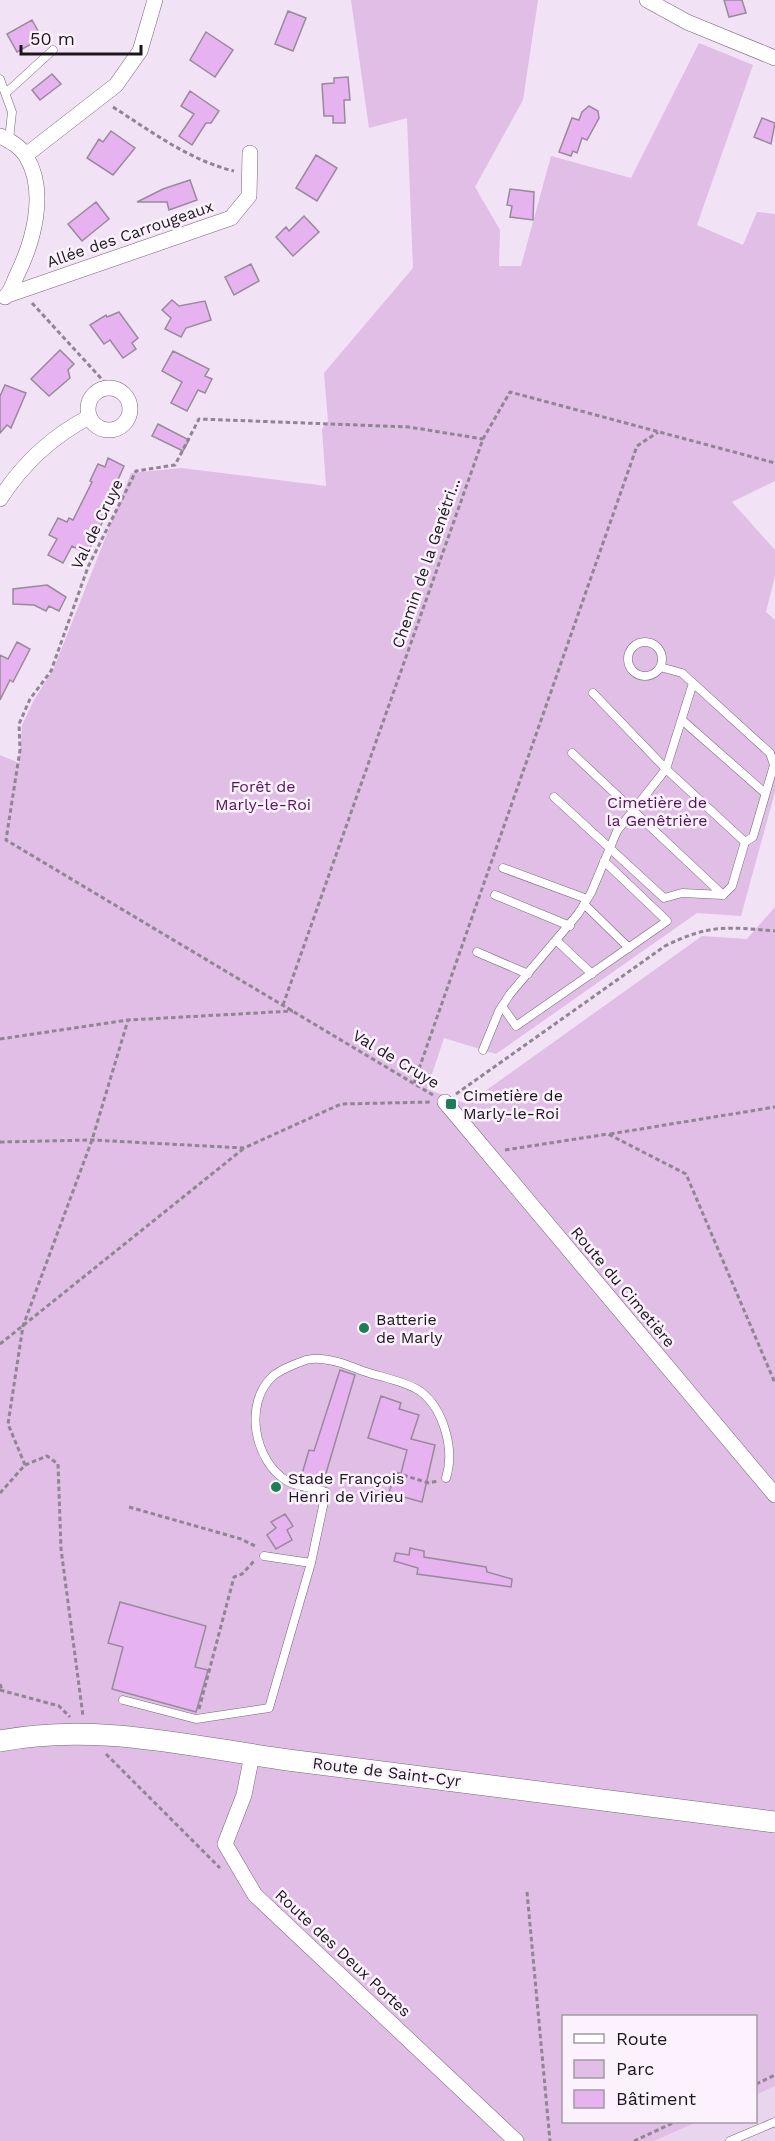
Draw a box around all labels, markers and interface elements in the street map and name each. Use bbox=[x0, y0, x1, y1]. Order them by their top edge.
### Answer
scale bar bbox=[21, 18, 141, 56]
text: 50 m bbox=[30, 28, 75, 49]
street label: Allée des Carrougeaux bbox=[44, 197, 216, 271]
street label: Chemin de la Genétri... bbox=[388, 475, 464, 651]
street label: Val de Cruye bbox=[67, 476, 127, 572]
park label: Forêt de Marly-le-Roi bbox=[215, 777, 311, 814]
park label: Cimetière de la Genêtrière bbox=[607, 793, 707, 830]
street label: Val de Cruye bbox=[349, 1026, 443, 1092]
place label: Cimetière de Marly-le-Roi bbox=[463, 1086, 563, 1123]
marker: Cimetière de Marly-le-Roi bbox=[444, 1097, 458, 1111]
street label: Route du Cimetière bbox=[567, 1223, 679, 1351]
place label: Batterie de Marly bbox=[376, 1310, 443, 1347]
marker: Batterie de Marly bbox=[357, 1321, 371, 1335]
place label: Stade François Henri de Virieu bbox=[288, 1469, 404, 1506]
marker: Stade François Henri de Virieu bbox=[269, 1480, 283, 1494]
street label: Route de Saint-Cyr bbox=[312, 1753, 463, 1791]
street label: Route des Deux Portes bbox=[271, 1885, 415, 2021]
legend bbox=[562, 2015, 757, 2123]
text: Route bbox=[616, 2028, 668, 2049]
text: Parc bbox=[616, 2058, 654, 2079]
text: Bâtiment bbox=[616, 2088, 696, 2109]

